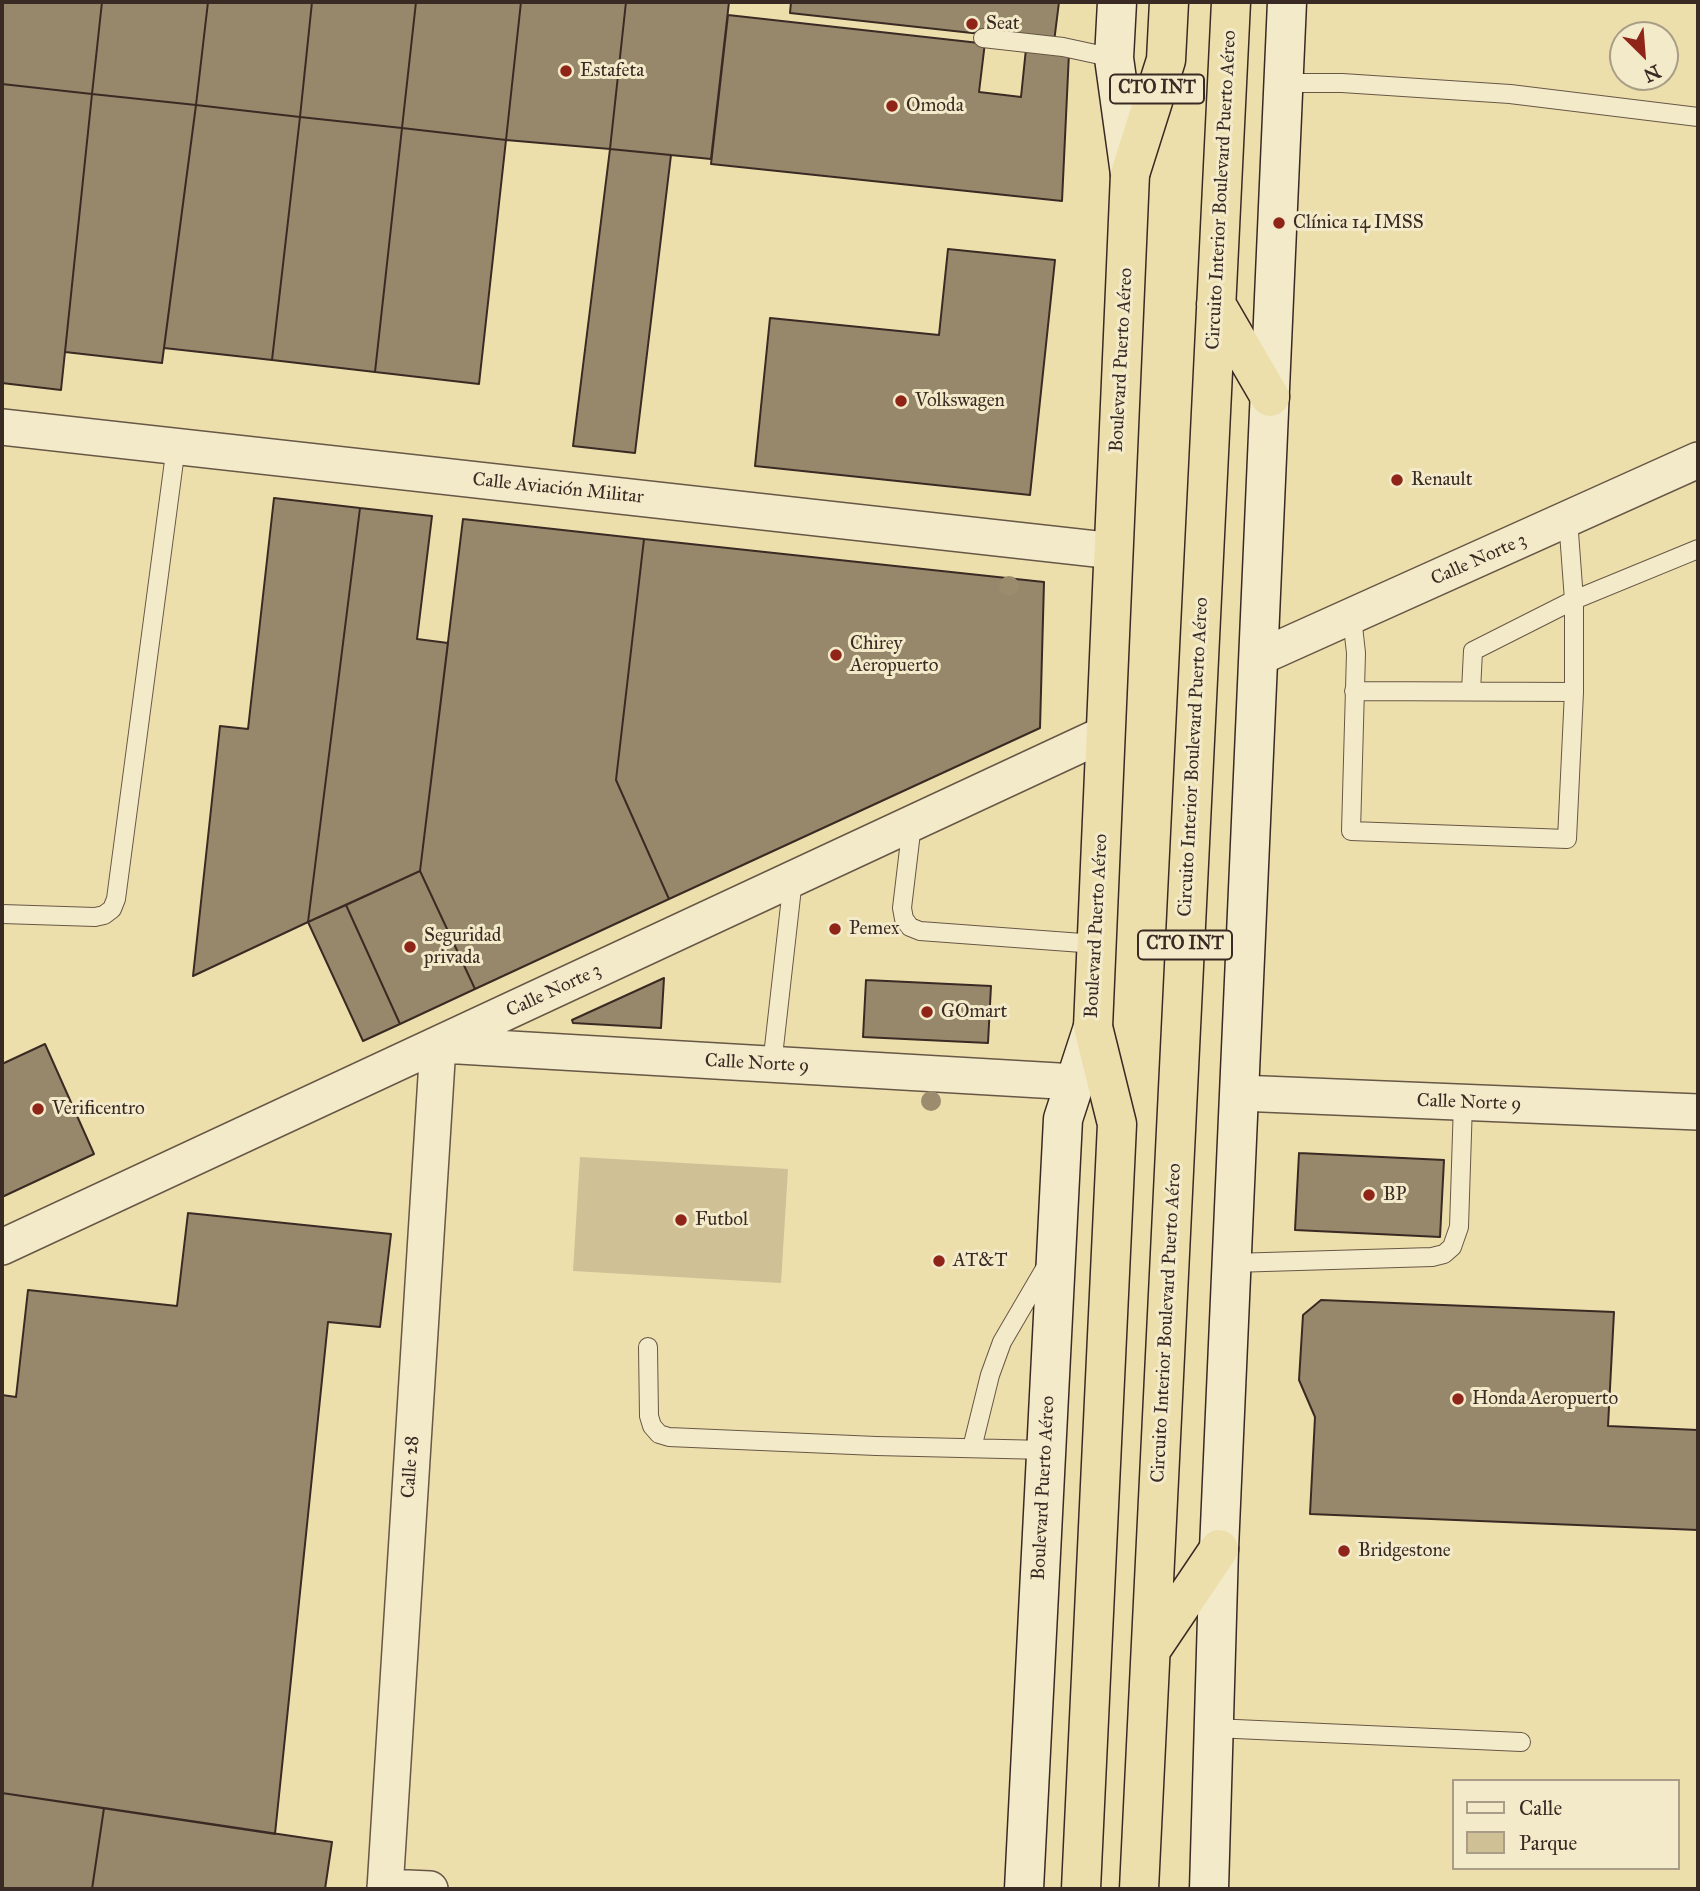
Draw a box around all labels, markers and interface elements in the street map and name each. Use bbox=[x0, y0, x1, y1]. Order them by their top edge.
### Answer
place label: Seat bbox=[986, 13, 1020, 35]
marker: Seat bbox=[964, 16, 980, 32]
north arrow bbox=[1609, 21, 1679, 91]
street label: Circuito Interior Boulevard Puerto Aéreo bbox=[1202, 30, 1242, 350]
place label: Estafeta bbox=[580, 60, 644, 82]
text: N bbox=[1640, 60, 1664, 88]
marker: Estafeta bbox=[558, 63, 574, 79]
road number: CTO INT bbox=[1110, 74, 1204, 104]
place label: Omoda bbox=[906, 95, 964, 117]
marker: Omoda bbox=[884, 98, 900, 114]
place label: Clínica 14 IMSS bbox=[1293, 212, 1424, 234]
marker: Clínica 14 IMSS bbox=[1271, 215, 1287, 231]
street label: Boulevard Puerto Aéreo bbox=[1106, 267, 1138, 453]
place label: Volkswagen bbox=[915, 390, 1005, 412]
marker: Volkswagen bbox=[893, 393, 909, 409]
street label: Calle Aviación Militar bbox=[471, 469, 645, 509]
place label: Renault bbox=[1411, 469, 1472, 491]
marker: Renault bbox=[1389, 472, 1405, 488]
street label: Calle Norte 3 bbox=[1428, 529, 1530, 591]
street label: Circuito Interior Boulevard Puerto Aéreo bbox=[1174, 597, 1214, 917]
place label: Chirey Aeropuerto bbox=[850, 633, 938, 677]
marker: Chirey Aeropuerto bbox=[828, 647, 844, 663]
street label: Boulevard Puerto Aéreo bbox=[1081, 833, 1113, 1019]
place label: Pemex bbox=[849, 918, 900, 940]
marker: Pemex bbox=[827, 921, 843, 937]
place label: Seguridad privada bbox=[424, 925, 501, 969]
road number: CTO INT bbox=[1138, 930, 1232, 960]
marker: Seguridad privada bbox=[402, 939, 418, 955]
street label: Calle Norte 3 bbox=[503, 959, 605, 1023]
place label: GOmart bbox=[941, 1001, 1007, 1023]
marker: GOmart bbox=[919, 1004, 935, 1020]
street label: Calle Norte 9 bbox=[704, 1050, 810, 1078]
street label: Calle Norte 9 bbox=[1416, 1090, 1522, 1116]
place label: Verificentro bbox=[52, 1098, 145, 1120]
marker: Verificentro bbox=[30, 1101, 46, 1117]
street label: Circuito Interior Boulevard Puerto Aéreo bbox=[1147, 1163, 1187, 1483]
place label: BP bbox=[1383, 1184, 1406, 1206]
marker: BP bbox=[1361, 1187, 1377, 1203]
place label: Futbol bbox=[695, 1209, 748, 1231]
marker: Futbol bbox=[673, 1212, 689, 1228]
place label: AT&T bbox=[953, 1250, 1007, 1272]
marker: AT&T bbox=[931, 1253, 947, 1269]
place label: Honda Aeropuerto bbox=[1472, 1388, 1618, 1410]
marker: Honda Aeropuerto bbox=[1450, 1391, 1466, 1407]
street label: Boulevard Puerto Aéreo bbox=[1028, 1395, 1060, 1581]
street label: Calle 28 bbox=[397, 1435, 425, 1499]
place label: Bridgestone bbox=[1358, 1540, 1451, 1562]
marker: Bridgestone bbox=[1336, 1543, 1352, 1559]
legend bbox=[1452, 1779, 1679, 1870]
text: Calle bbox=[1519, 1795, 1562, 1821]
text: Parque bbox=[1519, 1830, 1577, 1856]

